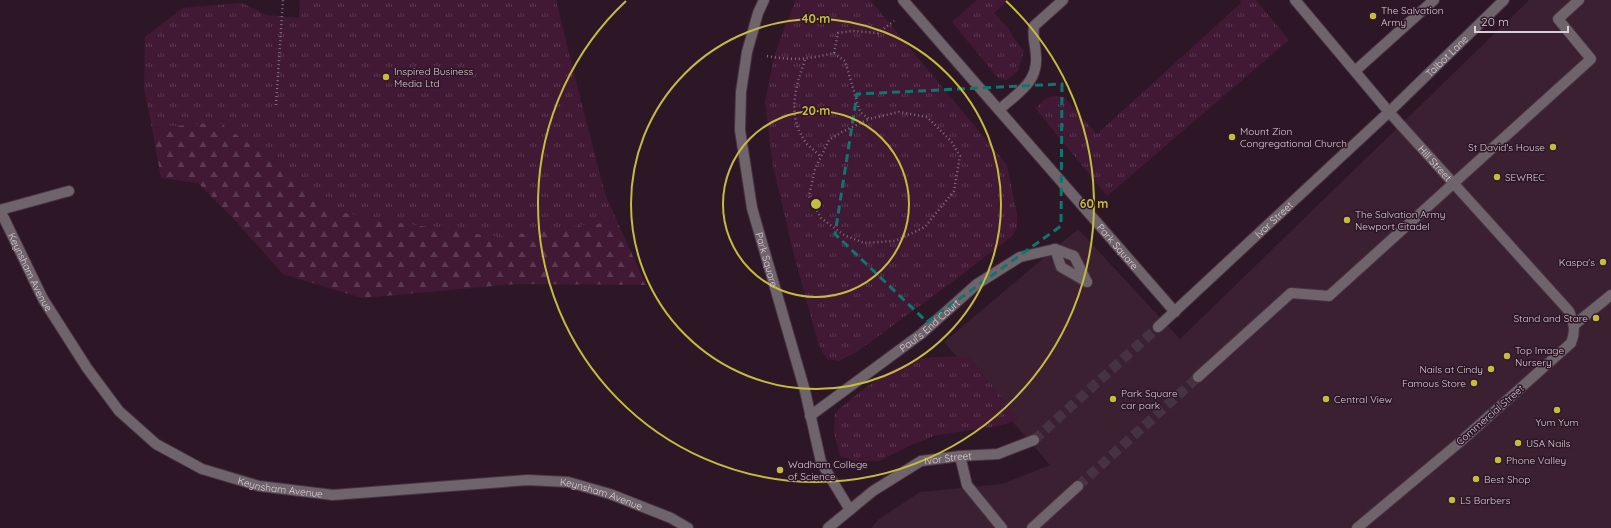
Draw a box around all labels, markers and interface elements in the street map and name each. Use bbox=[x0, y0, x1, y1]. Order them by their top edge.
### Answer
place label: The Salvation Army bbox=[1381, 4, 1444, 29]
scale bar bbox=[1475, 8, 1568, 34]
text: 40 m bbox=[802, 11, 830, 26]
marker: The Salvation Army bbox=[1368, 11, 1378, 21]
text: 20 m bbox=[1481, 14, 1509, 29]
street label: Talbot Lane bbox=[1423, 32, 1471, 80]
place label: Inspired Business Media Ltd bbox=[394, 65, 473, 90]
marker: Inspired Business Media Ltd bbox=[381, 72, 391, 82]
text: 20 m bbox=[802, 103, 830, 118]
place label: Mount Zion Congregational Church bbox=[1240, 125, 1347, 150]
marker: Mount Zion Congregational Church bbox=[1227, 132, 1237, 142]
place label: St David's House bbox=[1468, 141, 1545, 154]
street label: Hill Street bbox=[1416, 142, 1455, 184]
marker: St David's House bbox=[1548, 142, 1558, 152]
place label: SEWREC bbox=[1505, 171, 1545, 184]
marker: SEWREC bbox=[1492, 172, 1502, 182]
text: 60 m bbox=[1080, 196, 1108, 211]
centre of rings bbox=[809, 197, 823, 211]
street label: Ivor Street bbox=[1252, 198, 1296, 240]
place label: The Salvation Army Newport Citadel bbox=[1355, 208, 1445, 233]
marker: The Salvation Army Newport Citadel bbox=[1342, 215, 1352, 225]
street label: Park Square bbox=[1094, 221, 1142, 272]
street label: Keynsham Avenue bbox=[5, 230, 56, 314]
street label: Park Square bbox=[753, 231, 781, 289]
place label: Kaspa's bbox=[1559, 256, 1595, 269]
marker: Kaspa's bbox=[1598, 257, 1608, 267]
street label: Paul's End Court bbox=[897, 296, 963, 354]
place label: Stand and Stare bbox=[1513, 312, 1588, 325]
marker: Stand and Stare bbox=[1591, 313, 1601, 323]
place label: Top Image Nursery bbox=[1515, 344, 1564, 369]
marker: Top Image Nursery bbox=[1502, 351, 1512, 361]
place label: Nails at Cindy bbox=[1419, 363, 1483, 376]
marker: Nails at Cindy bbox=[1486, 364, 1496, 374]
place label: Famous Store bbox=[1402, 377, 1466, 390]
marker: Famous Store bbox=[1469, 378, 1479, 388]
street label: Commercial Street bbox=[1453, 382, 1527, 448]
place label: Park Square car park bbox=[1121, 387, 1178, 412]
place label: Central View bbox=[1334, 393, 1393, 406]
marker: Park Square car park bbox=[1108, 394, 1118, 404]
marker: Central View bbox=[1321, 394, 1331, 404]
marker: Yum Yum bbox=[1552, 405, 1562, 415]
place label: Yum Yum bbox=[1535, 416, 1579, 429]
place label: USA Nails bbox=[1526, 437, 1571, 450]
marker: USA Nails bbox=[1513, 438, 1523, 448]
street label: Ivor Street bbox=[923, 449, 973, 467]
place label: Phone Valley bbox=[1506, 454, 1566, 467]
marker: Phone Valley bbox=[1493, 455, 1503, 465]
place label: Wadham College of Science bbox=[788, 458, 868, 483]
marker: Wadham College of Science bbox=[775, 465, 785, 475]
place label: Best Shop bbox=[1484, 473, 1530, 486]
street label: Keynsham Avenue bbox=[236, 474, 324, 500]
marker: Best Shop bbox=[1471, 474, 1481, 484]
street label: Keynsham Avenue bbox=[560, 475, 645, 513]
place label: LS Barbers bbox=[1460, 494, 1511, 507]
marker: LS Barbers bbox=[1447, 495, 1457, 505]

